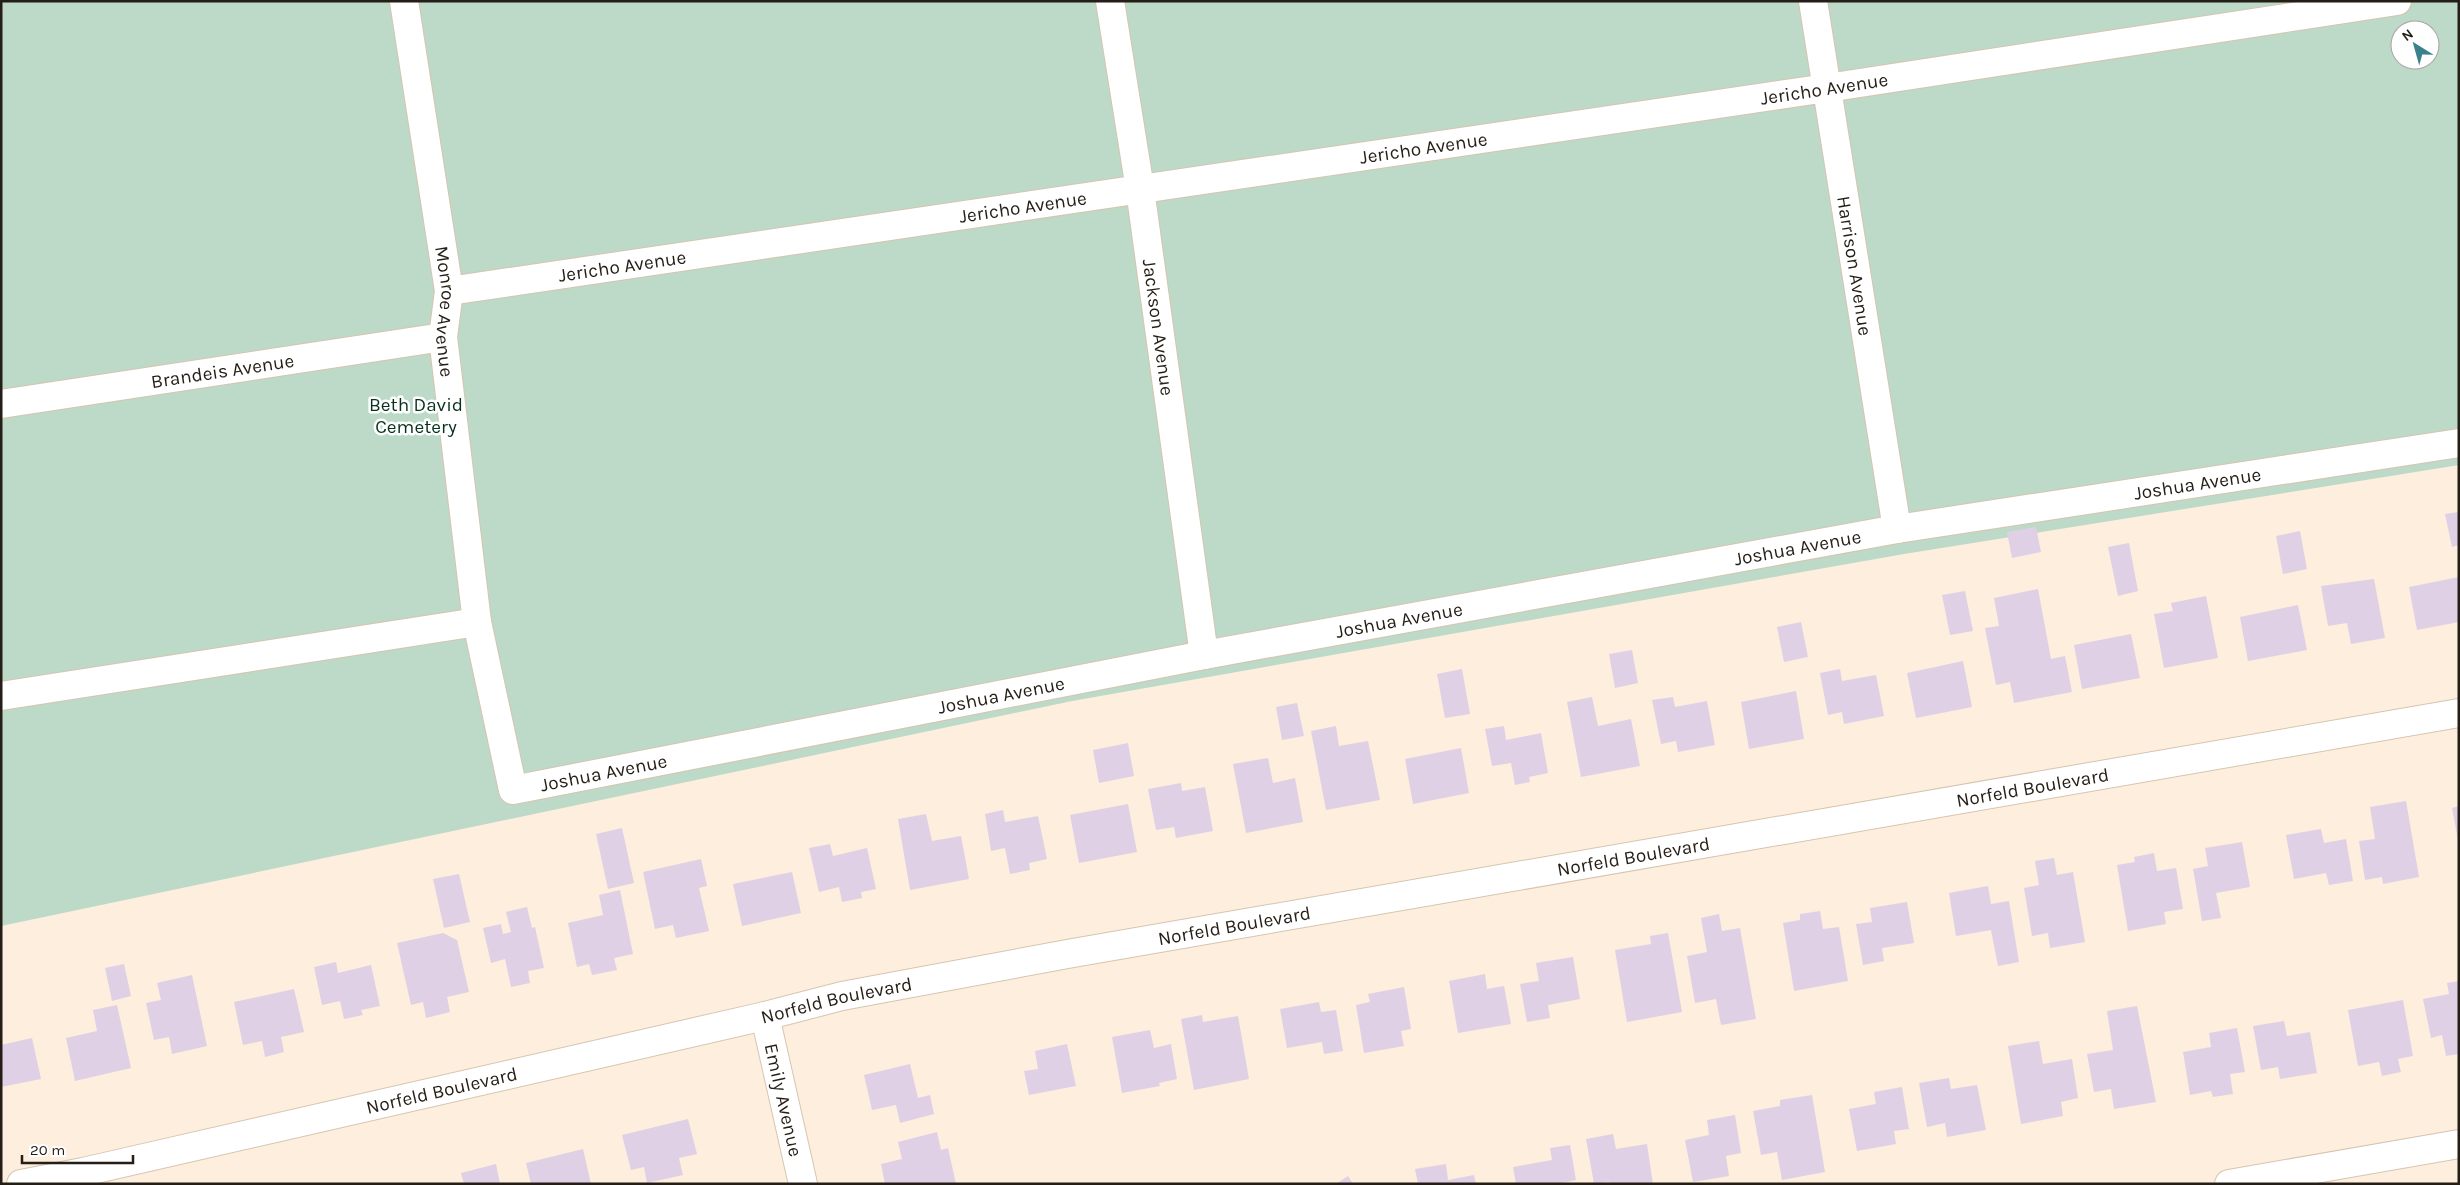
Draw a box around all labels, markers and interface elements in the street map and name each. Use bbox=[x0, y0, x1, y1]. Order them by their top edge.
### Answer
north arrow bbox=[2390, 20, 2440, 70]
text: N bbox=[2398, 25, 2417, 45]
street label: Jericho Avenue bbox=[1759, 69, 1890, 110]
street label: Jericho Avenue bbox=[1358, 128, 1489, 169]
street label: Jericho Avenue bbox=[958, 187, 1088, 228]
street label: Harrison Avenue bbox=[1832, 194, 1876, 337]
street label: Monroe Avenue bbox=[430, 244, 459, 378]
street label: Jericho Avenue bbox=[557, 246, 688, 287]
street label: Jackson Avenue bbox=[1138, 258, 1178, 397]
street label: Brandeis Avenue bbox=[150, 350, 296, 393]
park label: Beth David Cemetery bbox=[369, 394, 463, 438]
street label: Joshua Avenue bbox=[2132, 463, 2263, 505]
street label: Joshua Avenue bbox=[1732, 526, 1863, 570]
street label: Joshua Avenue bbox=[1334, 598, 1464, 643]
street label: Joshua Avenue bbox=[936, 673, 1066, 719]
street label: Joshua Avenue bbox=[539, 750, 669, 796]
street label: Norfeld Boulevard bbox=[1955, 764, 2111, 812]
street label: Norfeld Boulevard bbox=[1555, 833, 1712, 881]
street label: Norfeld Boulevard bbox=[1156, 902, 1313, 950]
street label: Norfeld Boulevard bbox=[759, 973, 914, 1029]
street label: Emily Avenue bbox=[760, 1041, 806, 1159]
street label: Norfeld Boulevard bbox=[364, 1063, 520, 1119]
scale bar bbox=[22, 1132, 134, 1164]
text: 20 m bbox=[30, 1141, 65, 1159]

